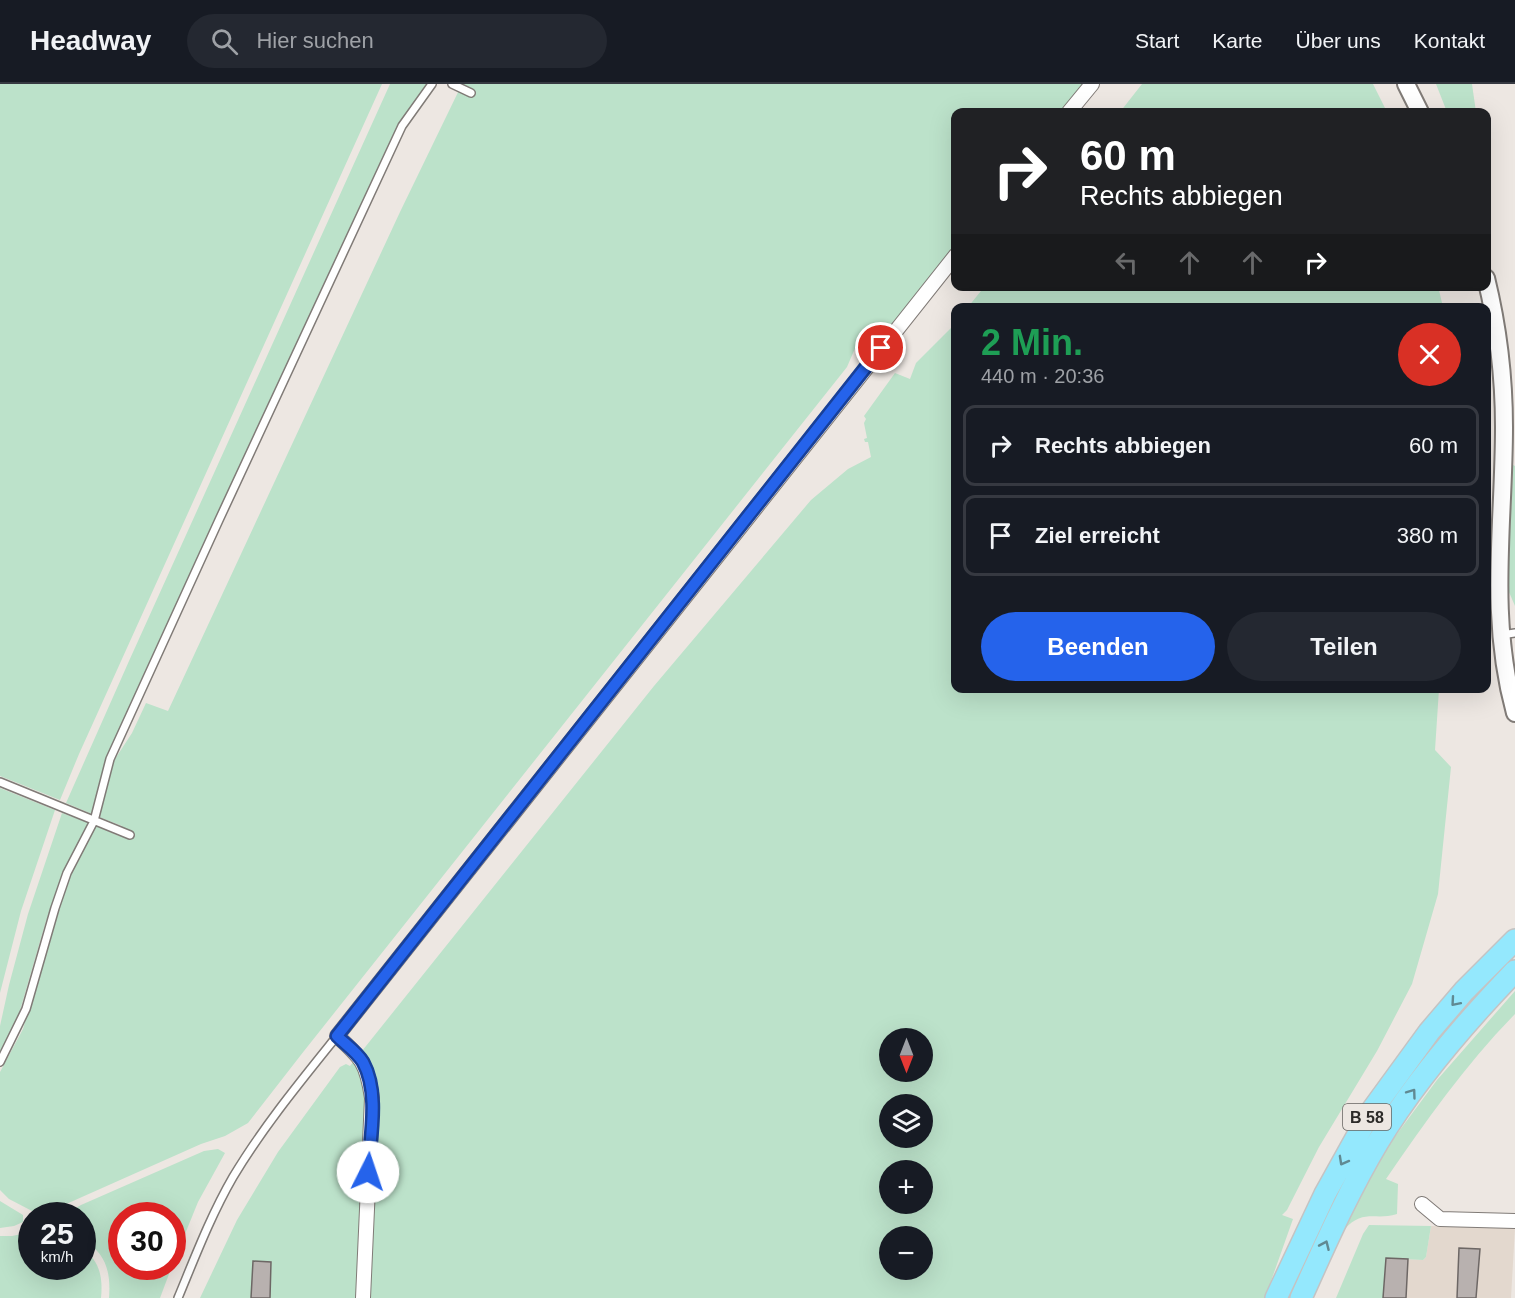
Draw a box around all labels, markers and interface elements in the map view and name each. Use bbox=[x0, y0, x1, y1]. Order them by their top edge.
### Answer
search box bbox=[187, 14, 607, 68]
text: Headway bbox=[30, 25, 151, 56]
icon: search bbox=[208, 25, 241, 58]
text: Hier suchen bbox=[256, 28, 374, 53]
text: Start bbox=[1135, 29, 1179, 52]
text: Karte bbox=[1212, 29, 1263, 52]
text: Über uns bbox=[1296, 29, 1381, 52]
text: Kontakt bbox=[1414, 29, 1485, 52]
icon: right bbox=[981, 132, 1059, 210]
text: 60 m bbox=[1080, 132, 1176, 179]
text: Rechts abbiegen bbox=[1080, 181, 1283, 211]
icon: left bbox=[1110, 246, 1143, 279]
icon: ahead bbox=[1173, 246, 1206, 279]
icon: ahead bbox=[1236, 246, 1269, 279]
icon: right bbox=[1299, 246, 1332, 279]
pin bbox=[855, 322, 906, 373]
text: 2 Min. bbox=[981, 322, 1083, 363]
button: close bbox=[1398, 323, 1461, 386]
icon: arrive bbox=[864, 331, 897, 364]
text: 440 m · 20:36 bbox=[981, 365, 1104, 387]
icon: right bbox=[984, 429, 1017, 462]
text: Rechts abbiegen bbox=[1035, 433, 1211, 458]
text: 60 m bbox=[1409, 433, 1458, 458]
icon: arrive bbox=[984, 519, 1017, 552]
text: Ziel erreicht bbox=[1035, 523, 1160, 548]
text: 380 m bbox=[1397, 523, 1458, 548]
button: Beenden bbox=[981, 612, 1215, 681]
button: Teilen bbox=[1227, 612, 1461, 681]
one-way arrow bbox=[1451, 995, 1462, 1006]
north arrow bbox=[879, 1028, 933, 1082]
map controls bbox=[879, 1028, 933, 1280]
one-way arrow bbox=[1405, 1089, 1416, 1100]
button: layers bbox=[879, 1094, 933, 1148]
road number: B 58 bbox=[1343, 1104, 1391, 1130]
position arrow bbox=[336, 1140, 400, 1204]
one-way arrow bbox=[1339, 1155, 1350, 1165]
button: + bbox=[879, 1160, 933, 1214]
speed limit sign: 30 bbox=[108, 1202, 186, 1280]
text: 25 bbox=[40, 1217, 74, 1250]
button: − bbox=[879, 1226, 933, 1280]
one-way arrow bbox=[1317, 1240, 1329, 1251]
text: km/h bbox=[41, 1248, 73, 1265]

